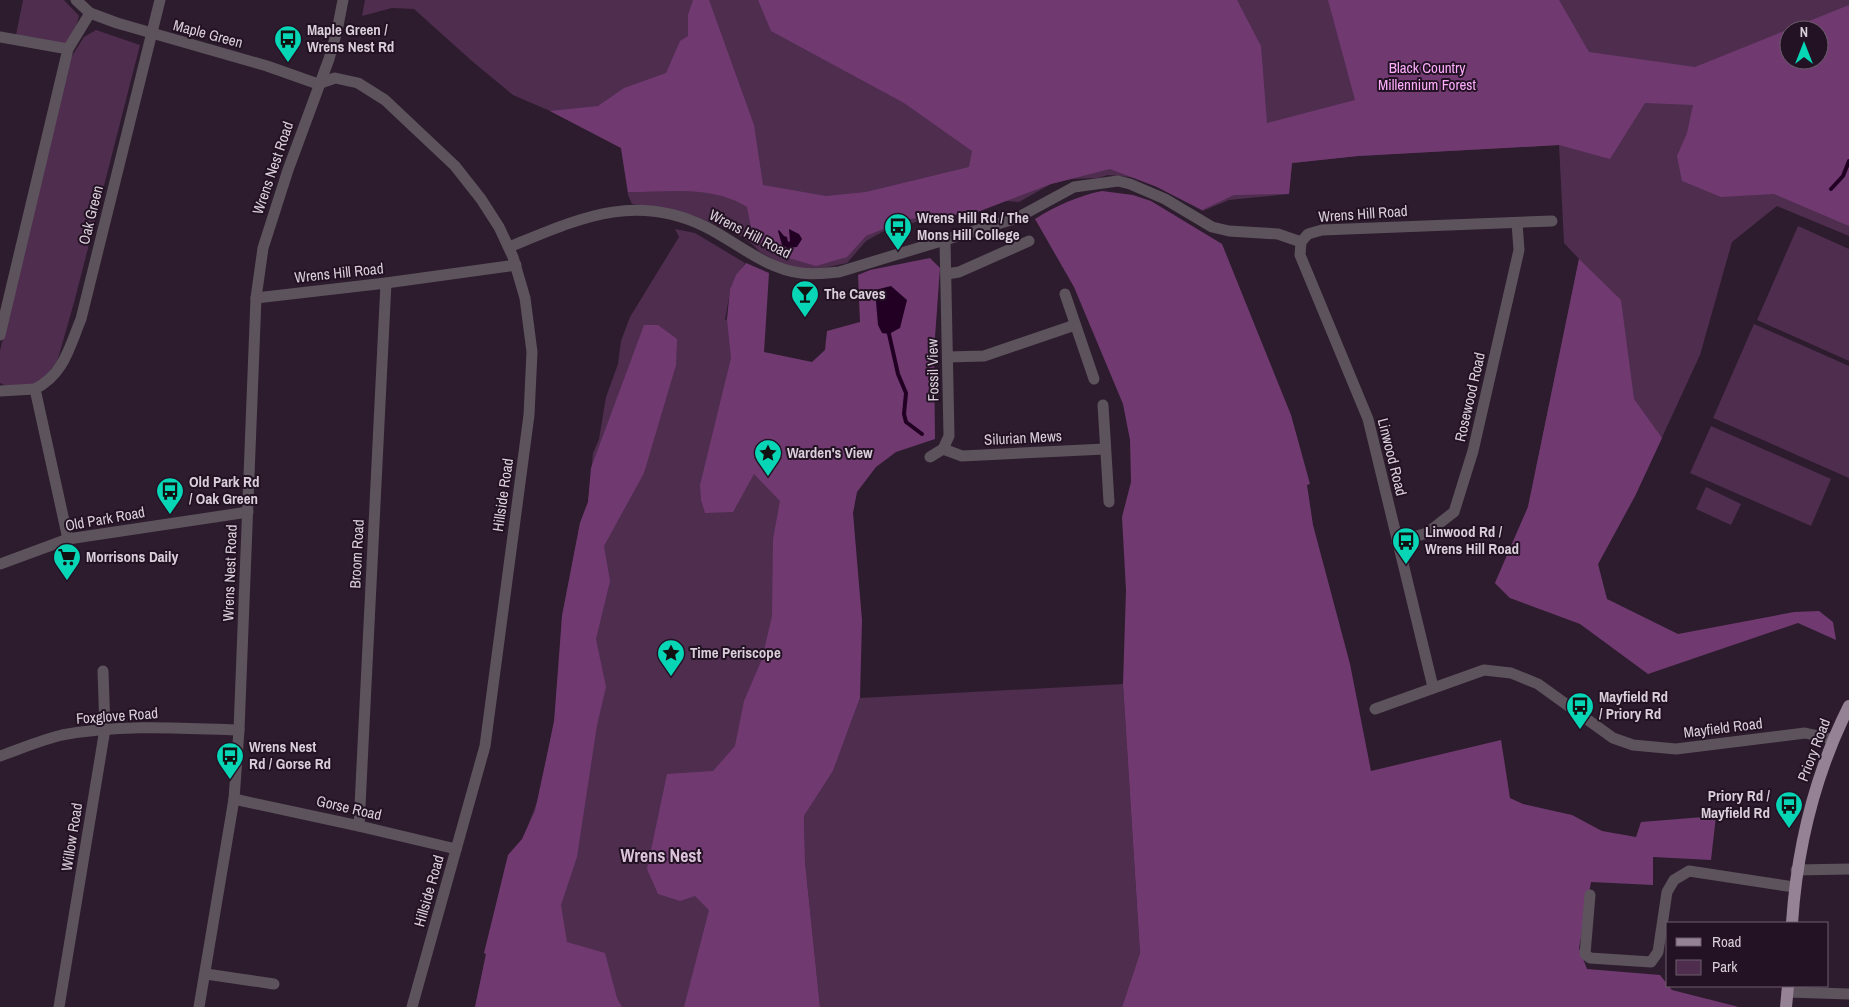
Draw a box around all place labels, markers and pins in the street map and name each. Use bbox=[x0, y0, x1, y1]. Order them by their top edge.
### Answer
place label: Maple Green / Wrens Nest Rd bbox=[307, 19, 394, 57]
bus stop icon: Maple Green / Wrens Nest Rd bbox=[273, 24, 303, 63]
place label: Wrens Hill Rd / The Mons Hill College bbox=[917, 207, 1029, 245]
bus stop icon: Wrens Hill Rd / The Mons Hill College bbox=[883, 212, 913, 251]
bar icon: The Caves bbox=[790, 279, 820, 318]
place label: The Caves bbox=[824, 283, 886, 304]
place icon: Warden's View bbox=[753, 438, 783, 477]
place label: Warden's View bbox=[787, 442, 873, 463]
place label: Old Park Rd / Oak Green bbox=[189, 471, 259, 509]
bus stop icon: Old Park Rd / Oak Green bbox=[155, 476, 185, 515]
place label: Linwood Rd / Wrens Hill Road bbox=[1425, 521, 1519, 559]
bus stop icon: Linwood Rd / Wrens Hill Road bbox=[1391, 526, 1421, 565]
supermarket icon: Morrisons Daily bbox=[52, 542, 82, 581]
place label: Morrisons Daily bbox=[86, 546, 178, 567]
place icon: Time Periscope bbox=[656, 638, 686, 677]
place label: Time Periscope bbox=[690, 642, 781, 663]
place label: Mayfield Rd / Priory Rd bbox=[1599, 686, 1668, 724]
bus stop icon: Mayfield Rd / Priory Rd bbox=[1565, 691, 1595, 730]
place label: Wrens Nest Rd / Gorse Rd bbox=[249, 736, 331, 774]
bus stop icon: Wrens Nest Rd / Gorse Rd bbox=[215, 741, 245, 780]
place label: Priory Rd / Mayfield Rd bbox=[1701, 785, 1771, 823]
bus stop icon: Priory Rd / Mayfield Rd bbox=[1774, 790, 1804, 829]

